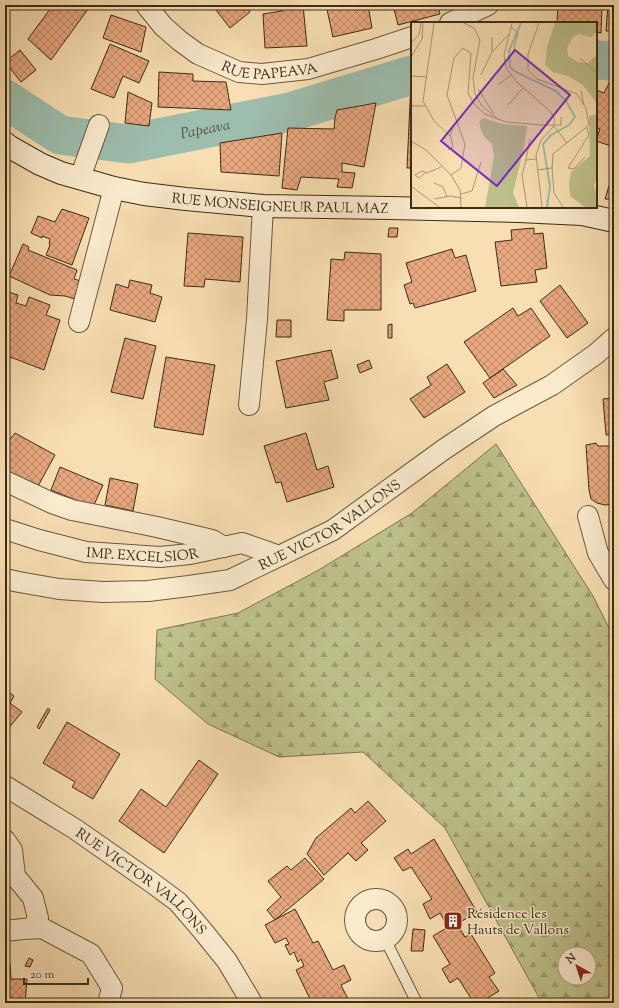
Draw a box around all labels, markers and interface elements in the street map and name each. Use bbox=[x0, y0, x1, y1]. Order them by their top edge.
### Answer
inset map bbox=[411, 22, 597, 208]
street label: RUE PAPEAVA bbox=[218, 57, 321, 86]
water label: Papeava bbox=[179, 115, 232, 145]
street label: RUE MONSEIGNEUR PAUL MAZ bbox=[171, 189, 389, 220]
street label: RUE VICTOR VALLONS bbox=[256, 476, 406, 577]
street label: IMP. EXCELSIOR bbox=[86, 544, 201, 569]
street label: RUE VICTOR VALLONS bbox=[71, 824, 210, 940]
place label: Résidence les Hauts de Vallons bbox=[467, 905, 569, 941]
building icon: Résidence les Hauts de Vallons bbox=[442, 910, 464, 932]
north arrow bbox=[557, 946, 597, 986]
text: N bbox=[562, 950, 580, 969]
scale bar bbox=[24, 960, 88, 986]
text: 20 m bbox=[30, 966, 55, 984]

